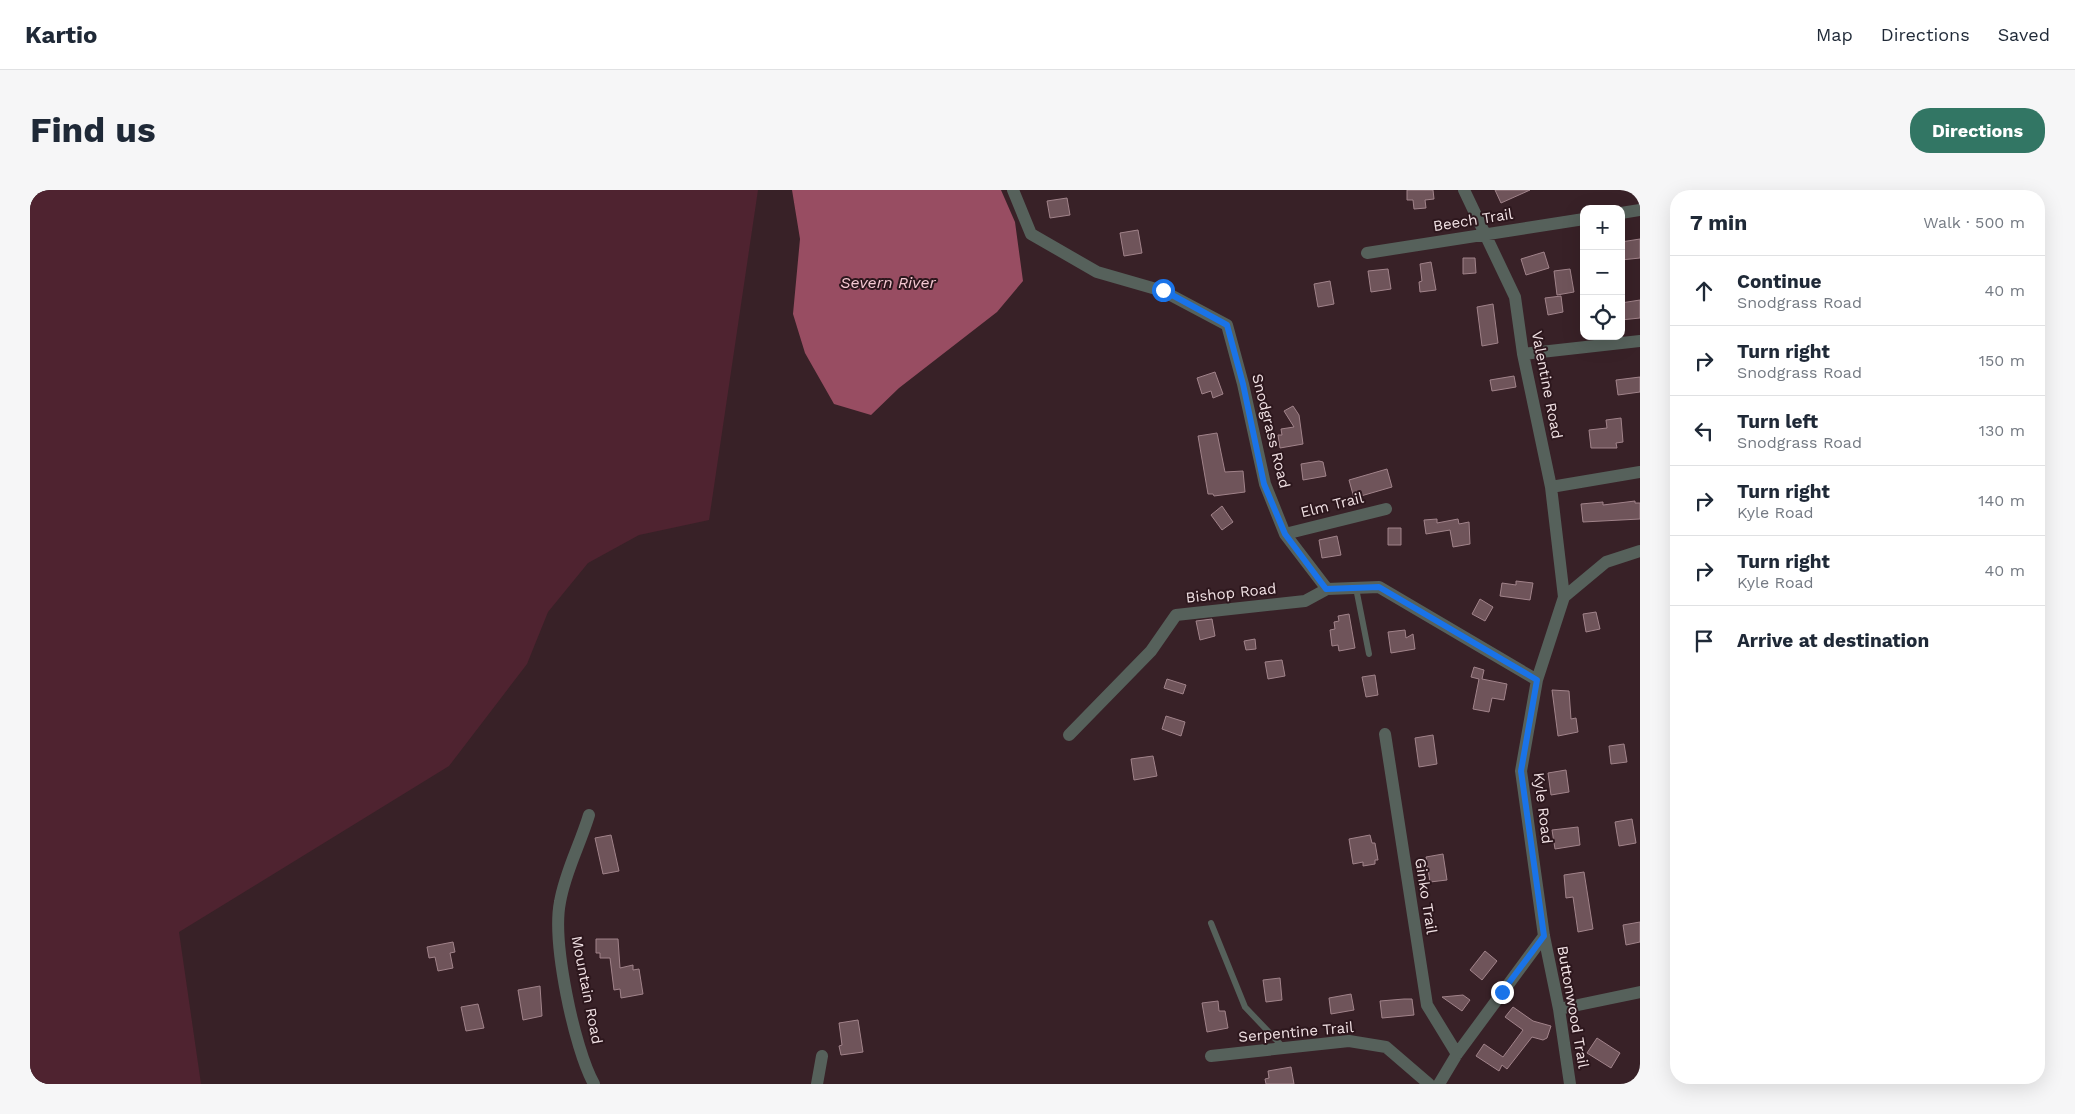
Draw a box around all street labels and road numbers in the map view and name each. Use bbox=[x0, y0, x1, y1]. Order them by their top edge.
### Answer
street label: Beech Trail bbox=[1432, 205, 1515, 235]
street label: Valentine Road bbox=[1528, 329, 1566, 441]
street label: Snodgrass Road bbox=[1248, 372, 1294, 490]
street label: Elm Trail bbox=[1299, 488, 1366, 521]
street label: Bishop Road bbox=[1185, 579, 1277, 607]
street label: Kyle Road bbox=[1530, 771, 1556, 845]
street label: Ginko Trail bbox=[1411, 857, 1441, 936]
street label: Mountain Road bbox=[568, 934, 606, 1046]
street label: Buttonwood Trail bbox=[1553, 944, 1593, 1070]
street label: Serpentine Trail bbox=[1238, 1018, 1355, 1046]

